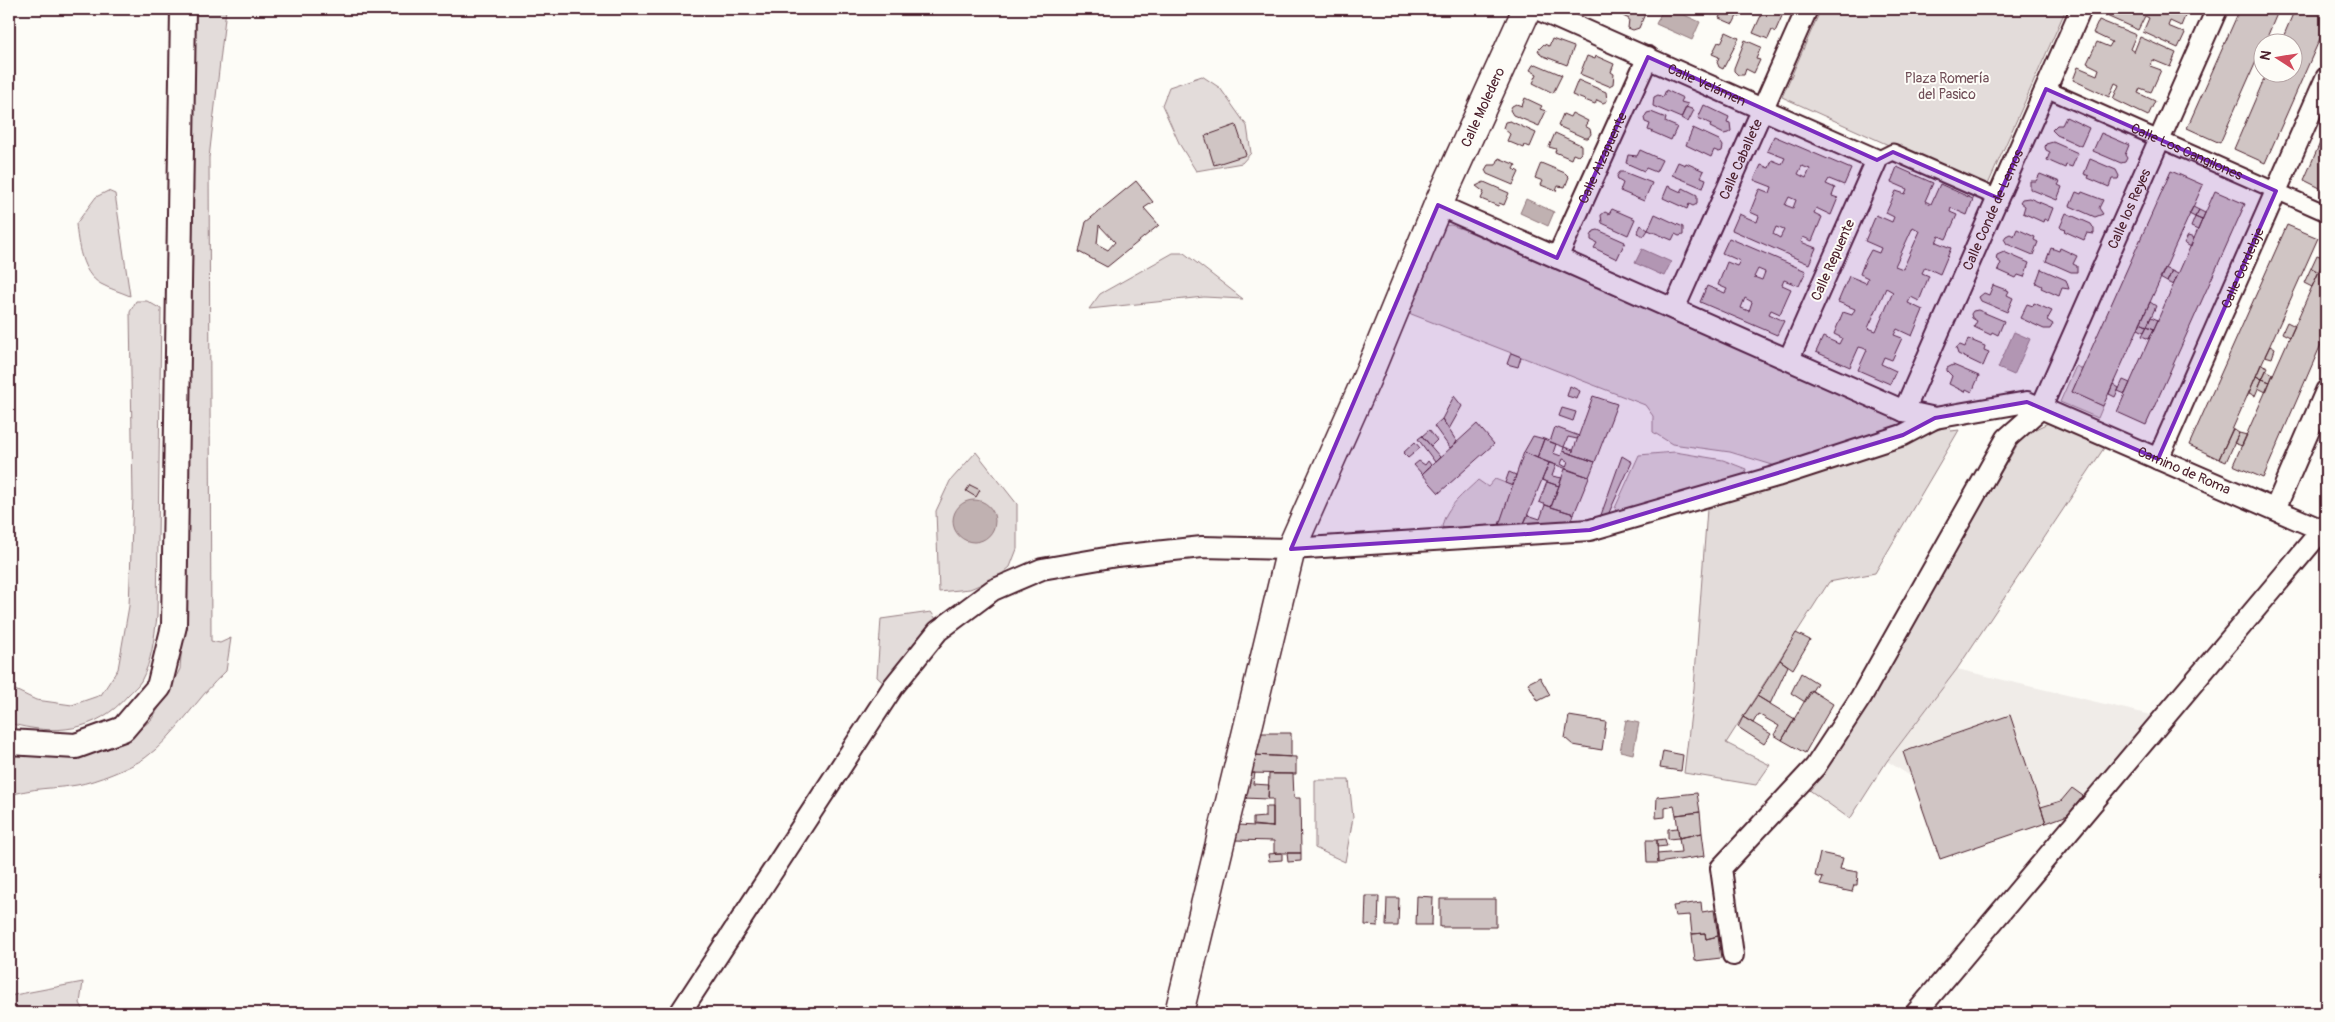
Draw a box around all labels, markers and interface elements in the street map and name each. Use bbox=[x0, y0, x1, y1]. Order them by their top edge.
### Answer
north arrow bbox=[2252, 32, 2302, 82]
text: N bbox=[2256, 49, 2275, 62]
street label: Calle Velámen bbox=[1665, 60, 1749, 109]
street label: Calle Moledero bbox=[1457, 64, 1508, 150]
park label: Plaza Romería del Pasico bbox=[1905, 70, 1989, 103]
street label: Calle Alzapuente bbox=[1574, 109, 1631, 206]
street label: Calle Caballete bbox=[1715, 116, 1766, 202]
street label: Calle Los Cangilones bbox=[2128, 119, 2246, 184]
street label: Calle Conde de Lemos bbox=[1959, 146, 2027, 273]
street label: Calle los Reyes bbox=[2104, 165, 2154, 252]
street label: Calle Repuente bbox=[1807, 217, 1859, 303]
street label: Calle Cordelaje bbox=[2217, 225, 2268, 311]
street label: Camino de Roma bbox=[2135, 443, 2233, 498]

